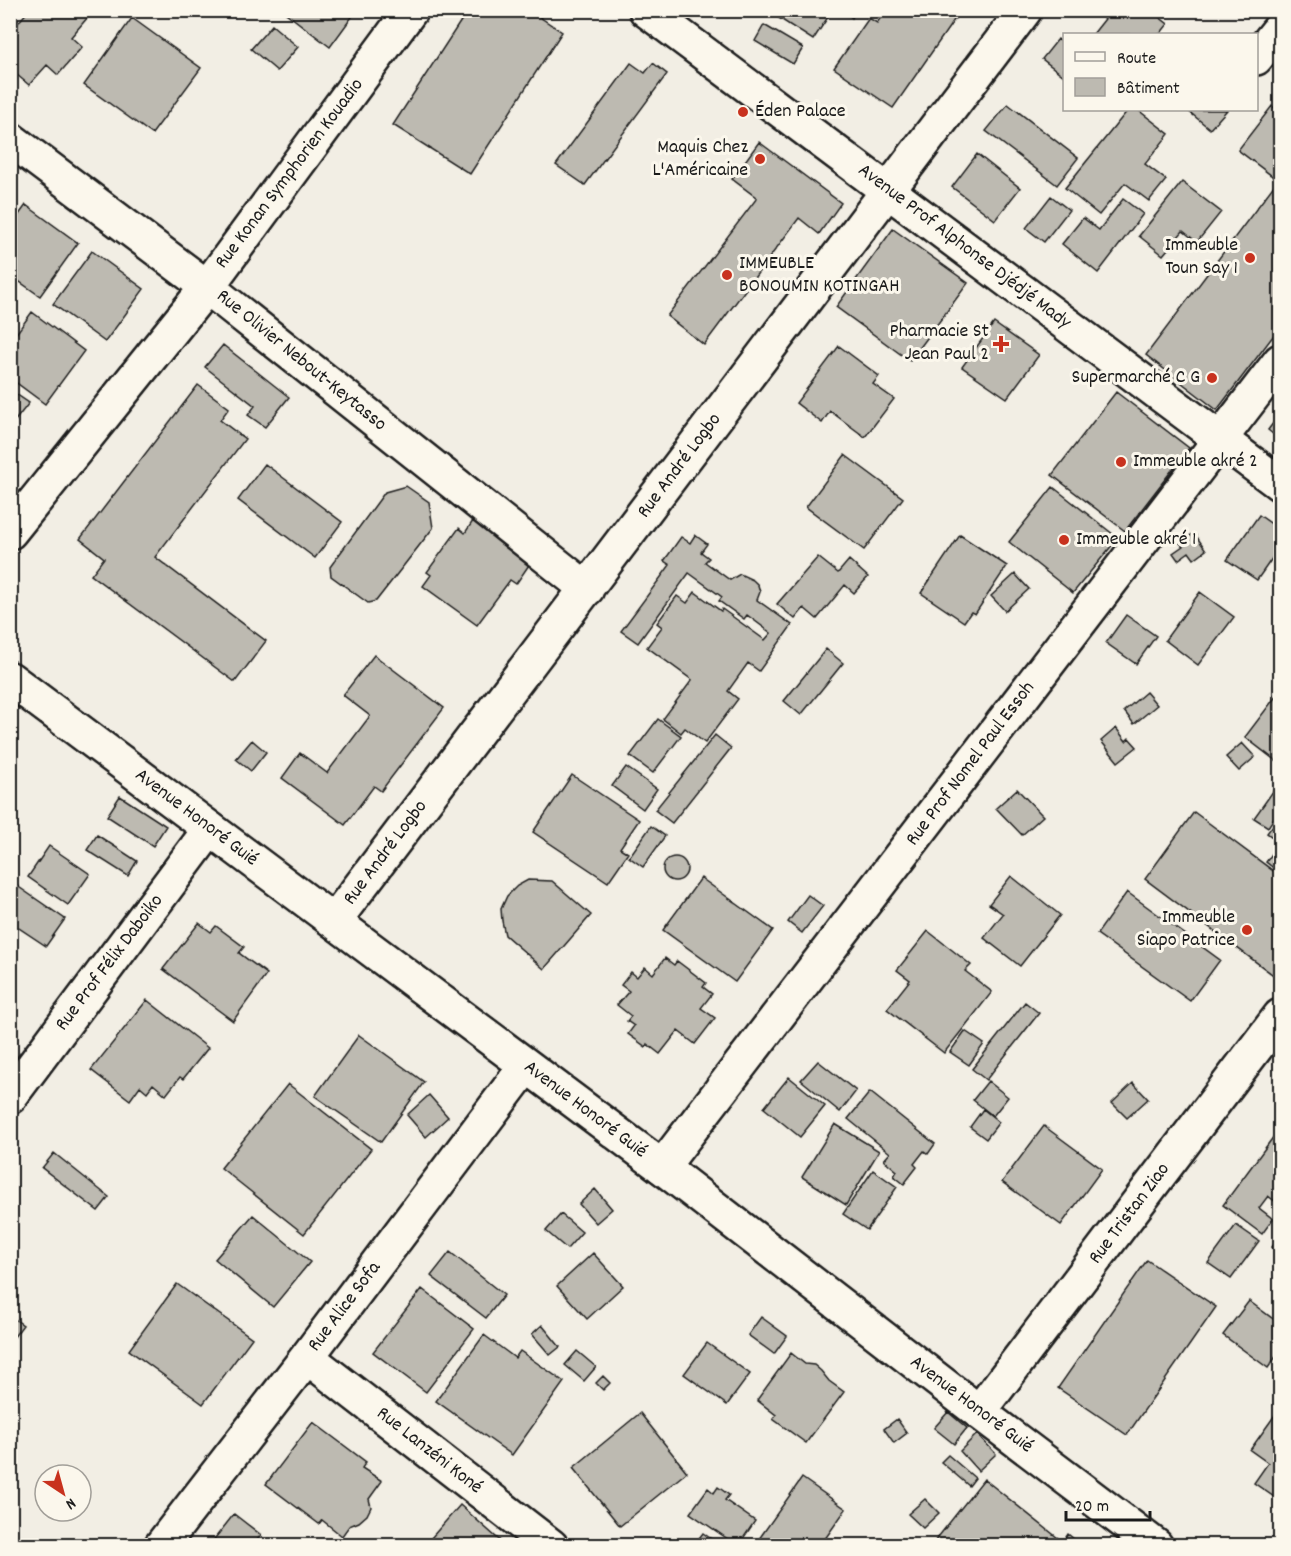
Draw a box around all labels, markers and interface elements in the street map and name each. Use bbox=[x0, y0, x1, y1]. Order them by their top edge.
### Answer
legend bbox=[1063, 33, 1258, 111]
text: Route bbox=[1117, 47, 1156, 72]
street label: Rue Konan Symphorien Kouadio bbox=[209, 73, 371, 275]
text: Bâtiment bbox=[1117, 77, 1180, 102]
place label: Éden Palace bbox=[755, 98, 846, 126]
marker: Éden Palace bbox=[736, 105, 750, 119]
place label: Maquis Chez L'Américaine bbox=[652, 134, 748, 185]
marker: Maquis Chez L'Américaine bbox=[753, 152, 767, 166]
street label: Avenue Prof Alphonse Djédjé Mady bbox=[851, 157, 1077, 337]
place label: Immeuble Toun Say 1 bbox=[1165, 232, 1238, 283]
place label: IMMEUBLE BONOUMIN KOTINGAH bbox=[739, 250, 899, 301]
marker: Immeuble Toun Say 1 bbox=[1243, 251, 1257, 265]
marker: IMMEUBLE BONOUMIN KOTINGAH bbox=[720, 268, 734, 282]
street label: Rue Olivier Nebout-Keytasso bbox=[210, 283, 392, 439]
place label: Pharmacie St Jean Paul 2 bbox=[890, 318, 989, 369]
marker: Pharmacie St Jean Paul 2 bbox=[994, 337, 1008, 351]
place label: Supermarché C G bbox=[1072, 364, 1200, 392]
marker: Supermarché C G bbox=[1205, 371, 1219, 385]
street label: Rue André Logbo bbox=[631, 407, 729, 524]
place label: Immeuble akré 2 bbox=[1133, 448, 1258, 476]
marker: Immeuble akré 2 bbox=[1114, 455, 1128, 469]
place label: Immeuble akré 1 bbox=[1076, 526, 1196, 554]
marker: Immeuble akré 1 bbox=[1057, 533, 1071, 547]
street label: Rue Prof Nomel Paul Essoh bbox=[900, 676, 1042, 852]
street label: Avenue Honoré Guié bbox=[128, 762, 264, 874]
street label: Rue André Logbo bbox=[337, 794, 435, 911]
street label: Rue Prof Félix Daboiko bbox=[49, 889, 171, 1037]
place label: Immeuble Siapo Patrice bbox=[1137, 904, 1235, 955]
marker: Immeuble Siapo Patrice bbox=[1240, 923, 1254, 937]
street label: Avenue Honoré Guié bbox=[517, 1054, 653, 1166]
street label: Rue Tristan Ziao bbox=[1083, 1157, 1178, 1271]
street label: Rue Alice Sofa bbox=[302, 1255, 389, 1358]
street label: Avenue Honoré Guié bbox=[903, 1349, 1039, 1461]
street label: Rue Lanzéni Koné bbox=[370, 1400, 488, 1502]
north arrow bbox=[33, 1463, 93, 1523]
scale bar bbox=[1066, 1484, 1150, 1522]
text: N bbox=[60, 1491, 80, 1515]
text: 20 m bbox=[1075, 1495, 1109, 1520]

